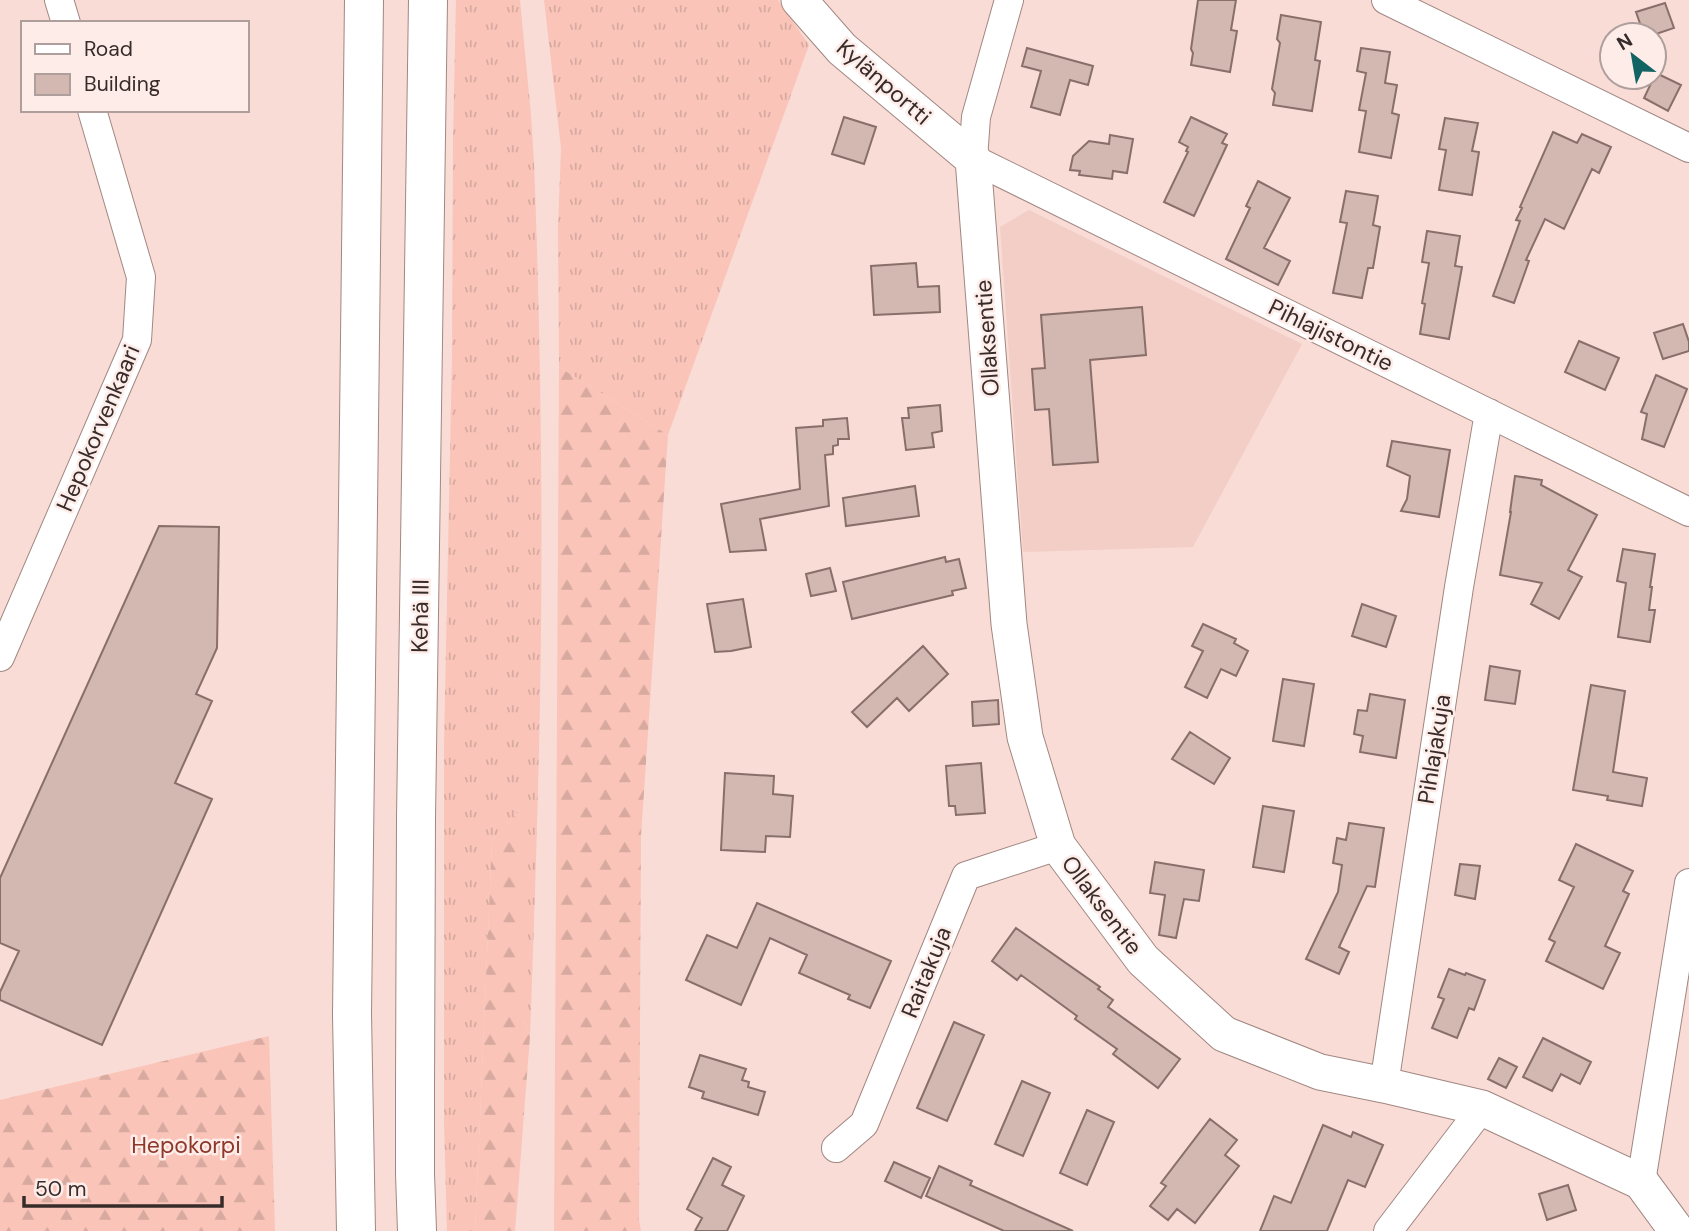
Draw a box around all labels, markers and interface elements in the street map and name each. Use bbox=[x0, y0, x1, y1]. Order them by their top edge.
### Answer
legend bbox=[21, 21, 248, 112]
north arrow bbox=[1598, 21, 1668, 91]
text: N bbox=[1612, 28, 1637, 56]
street label: Kylänportti bbox=[830, 33, 938, 131]
text: Road bbox=[84, 35, 133, 63]
text: Building bbox=[84, 70, 161, 98]
street label: Ollaksentie bbox=[968, 279, 1006, 397]
street label: Pihlajistontie bbox=[1264, 292, 1398, 378]
street label: Hepokorvenkaari bbox=[49, 340, 147, 516]
street label: Kehä III bbox=[404, 579, 436, 653]
street label: Pihlajakuja bbox=[1411, 692, 1457, 806]
street label: Ollaksentie bbox=[1055, 849, 1149, 961]
street label: Raitakuja bbox=[894, 922, 958, 1022]
park label: Hepokorpi bbox=[131, 1130, 241, 1160]
scale bar bbox=[24, 1164, 222, 1208]
text: 50 m bbox=[35, 1175, 86, 1203]

